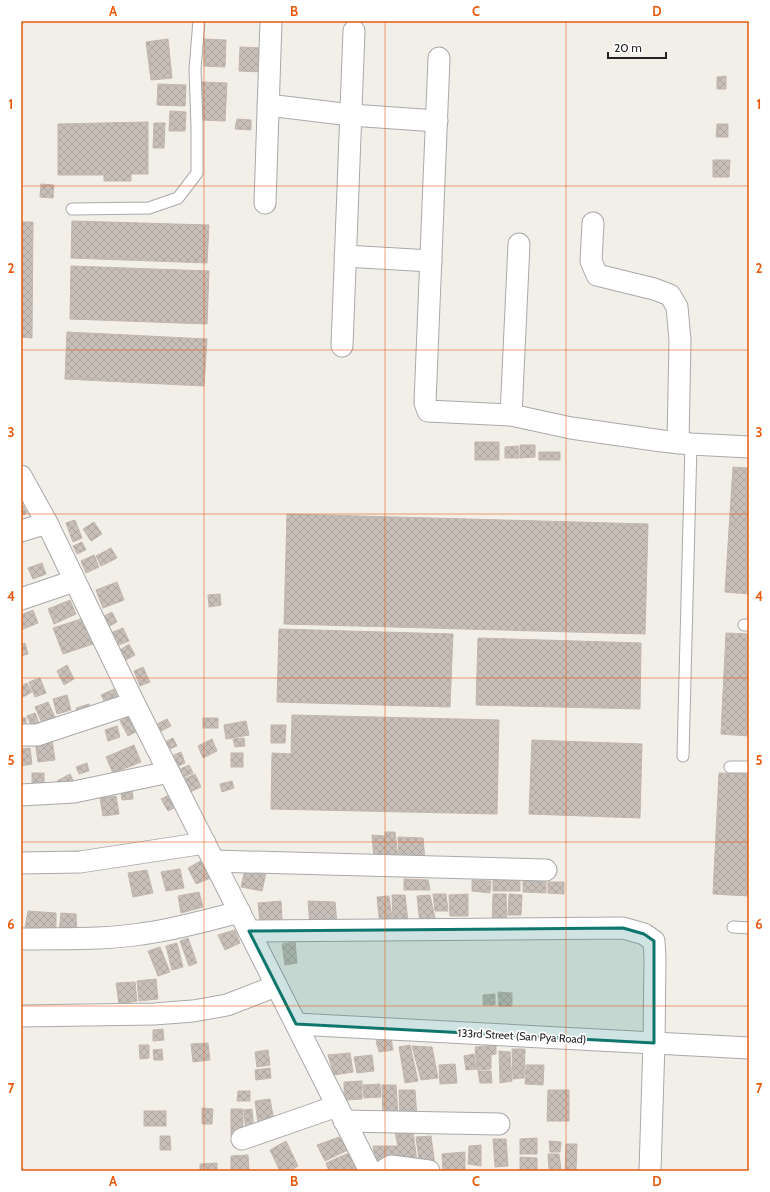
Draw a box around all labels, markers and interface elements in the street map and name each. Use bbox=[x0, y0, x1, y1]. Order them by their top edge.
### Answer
text: A bbox=[109, 3, 118, 19]
text: B bbox=[290, 3, 298, 19]
text: C bbox=[472, 3, 480, 19]
text: D bbox=[652, 3, 662, 19]
scale bar bbox=[608, 34, 666, 60]
text: 20 m bbox=[614, 40, 642, 55]
text: 1 bbox=[9, 96, 13, 112]
text: 1 bbox=[757, 96, 761, 112]
text: 2 bbox=[8, 260, 15, 276]
text: 2 bbox=[756, 260, 763, 276]
text: 3 bbox=[7, 424, 15, 440]
text: 3 bbox=[755, 424, 763, 440]
text: 4 bbox=[7, 588, 15, 604]
text: 4 bbox=[755, 588, 763, 604]
text: 5 bbox=[8, 752, 15, 768]
text: 5 bbox=[756, 752, 763, 768]
text: 6 bbox=[7, 916, 15, 932]
text: 6 bbox=[755, 916, 763, 932]
street label: 133rd Street (San Pya Road) bbox=[457, 1026, 587, 1046]
text: 7 bbox=[8, 1080, 15, 1096]
text: 7 bbox=[756, 1080, 763, 1096]
text: A bbox=[109, 1173, 118, 1189]
text: B bbox=[290, 1173, 298, 1189]
text: C bbox=[472, 1173, 480, 1189]
text: D bbox=[652, 1173, 662, 1189]

